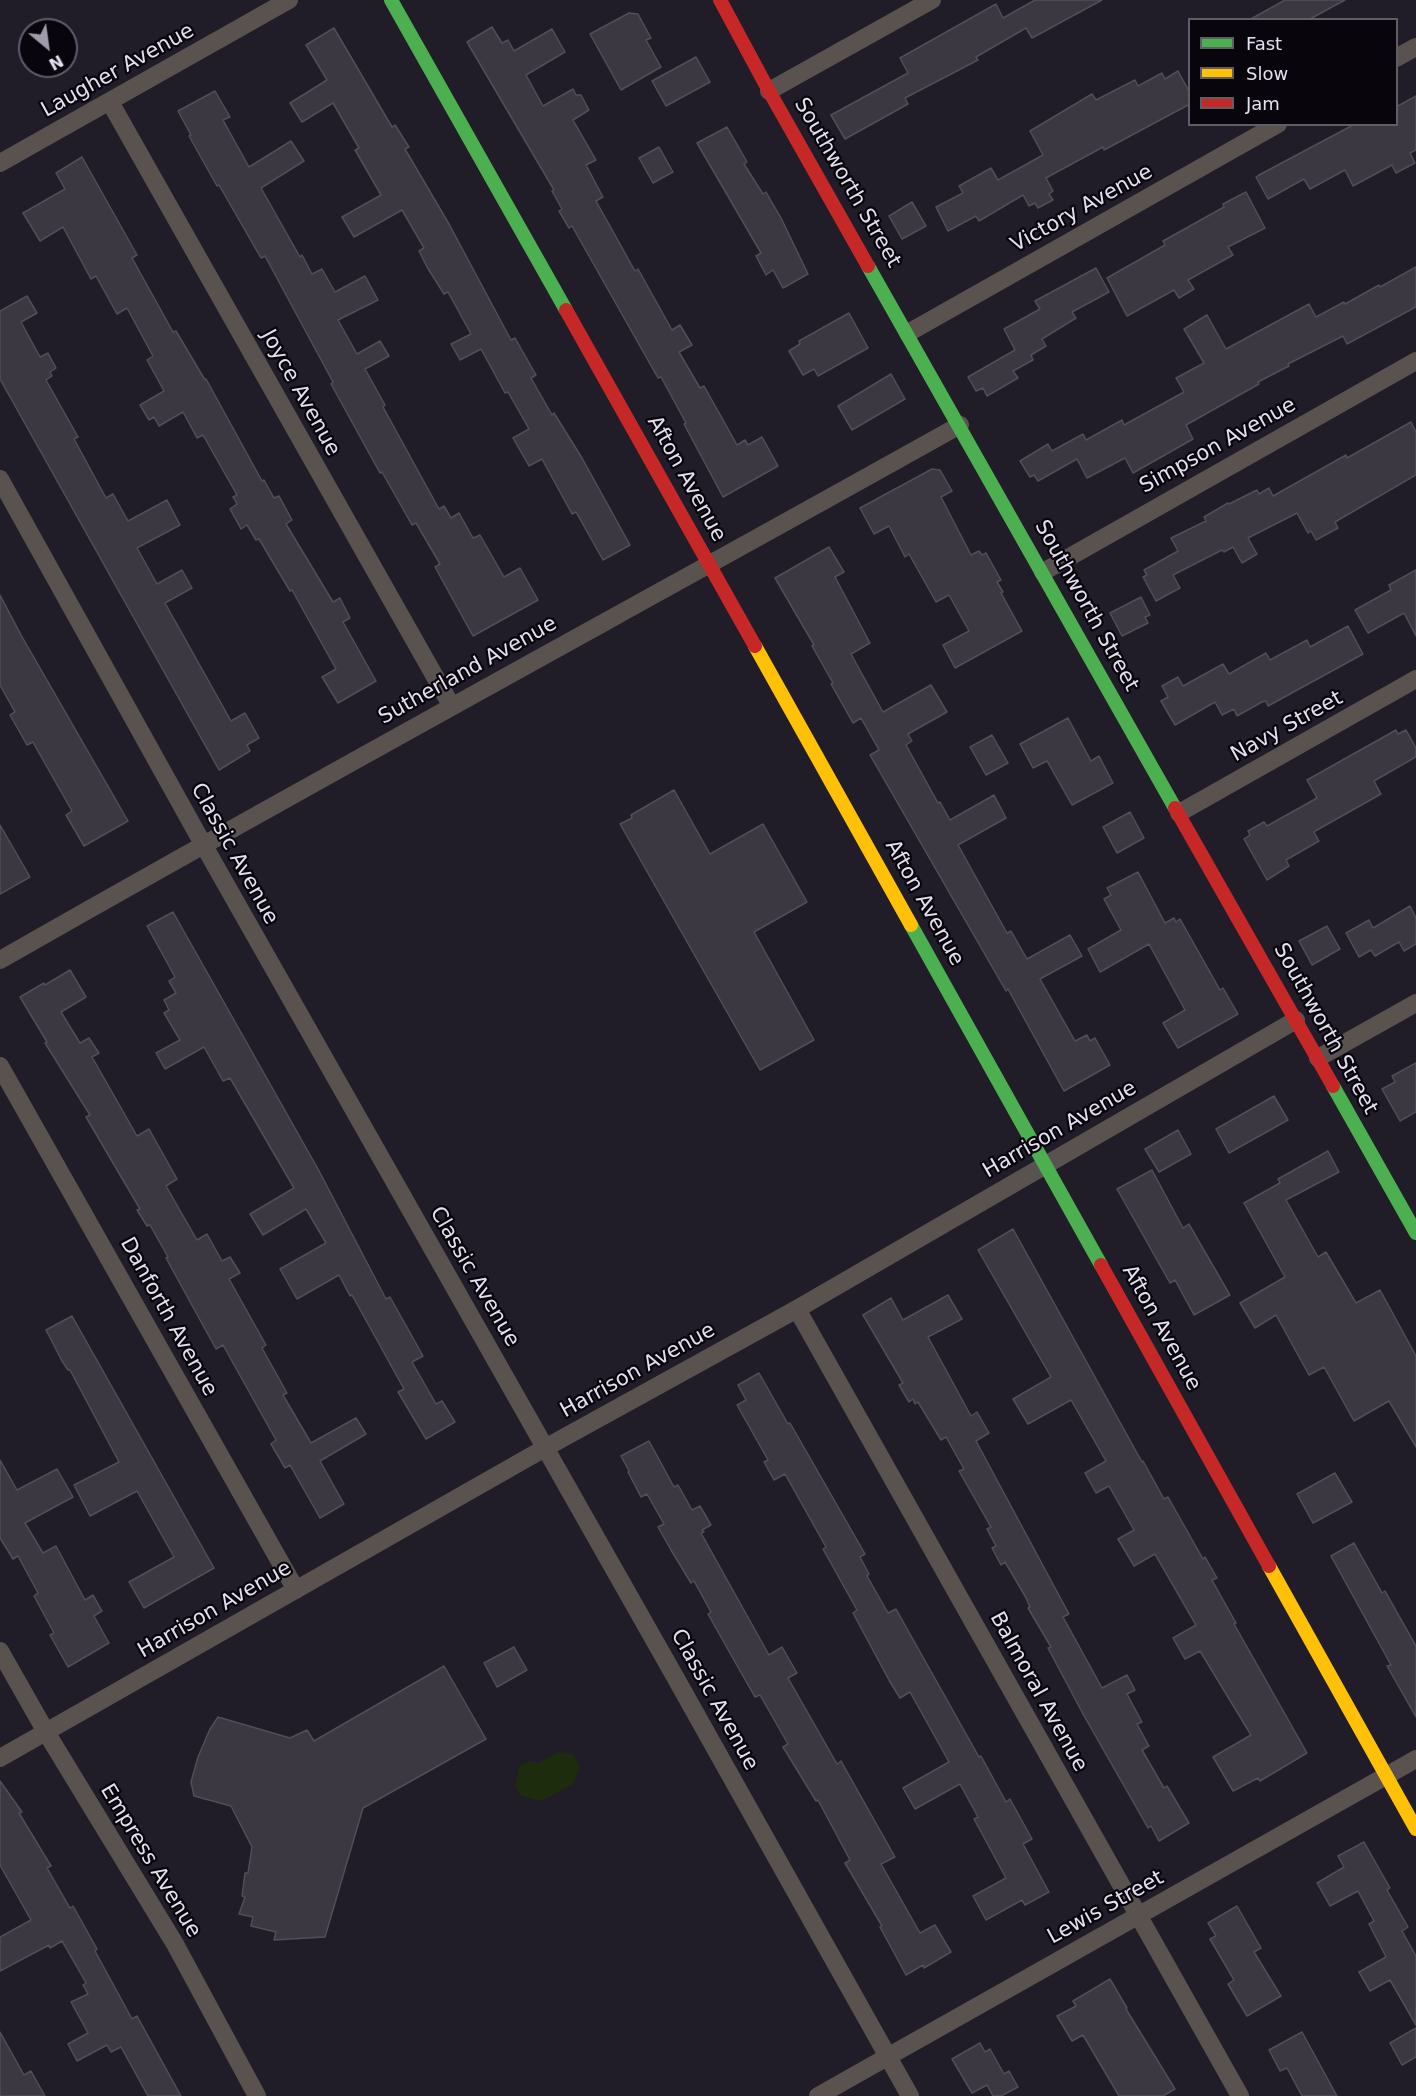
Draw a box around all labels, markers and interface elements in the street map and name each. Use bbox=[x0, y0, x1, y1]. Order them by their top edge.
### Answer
north arrow bbox=[18, 18, 78, 78]
legend bbox=[1188, 18, 1398, 126]
street label: Laugher Avenue bbox=[37, 19, 199, 123]
text: Fast bbox=[1246, 33, 1282, 54]
text: N bbox=[46, 51, 66, 74]
text: Slow bbox=[1246, 63, 1288, 84]
text: Jam bbox=[1246, 93, 1280, 114]
street label: Southworth Street bbox=[788, 94, 906, 272]
street label: Victory Avenue bbox=[1007, 160, 1157, 258]
street label: Joyce Avenue bbox=[255, 325, 345, 461]
street label: Simpson Avenue bbox=[1135, 393, 1301, 499]
street label: Afton Avenue bbox=[641, 412, 731, 546]
street label: Southworth Street bbox=[1029, 516, 1143, 696]
street label: Sutherland Avenue bbox=[375, 612, 561, 730]
street label: Navy Street bbox=[1227, 686, 1347, 768]
street label: Classic Avenue bbox=[185, 779, 283, 929]
street label: Afton Avenue bbox=[879, 836, 969, 970]
street label: Southworth Street bbox=[1268, 939, 1382, 1119]
street label: Harrison Avenue bbox=[979, 1076, 1141, 1184]
street label: Classic Avenue bbox=[424, 1203, 524, 1351]
street label: Danforth Avenue bbox=[114, 1233, 222, 1401]
street label: Afton Avenue bbox=[1116, 1261, 1206, 1395]
street label: Harrison Avenue bbox=[556, 1318, 720, 1424]
street label: Harrison Avenue bbox=[134, 1556, 296, 1664]
street label: Balmoral Avenue bbox=[984, 1608, 1092, 1776]
street label: Classic Avenue bbox=[665, 1625, 763, 1775]
street label: Empress Avenue bbox=[94, 1780, 206, 1942]
street label: Lewis Street bbox=[1044, 1866, 1168, 1950]

